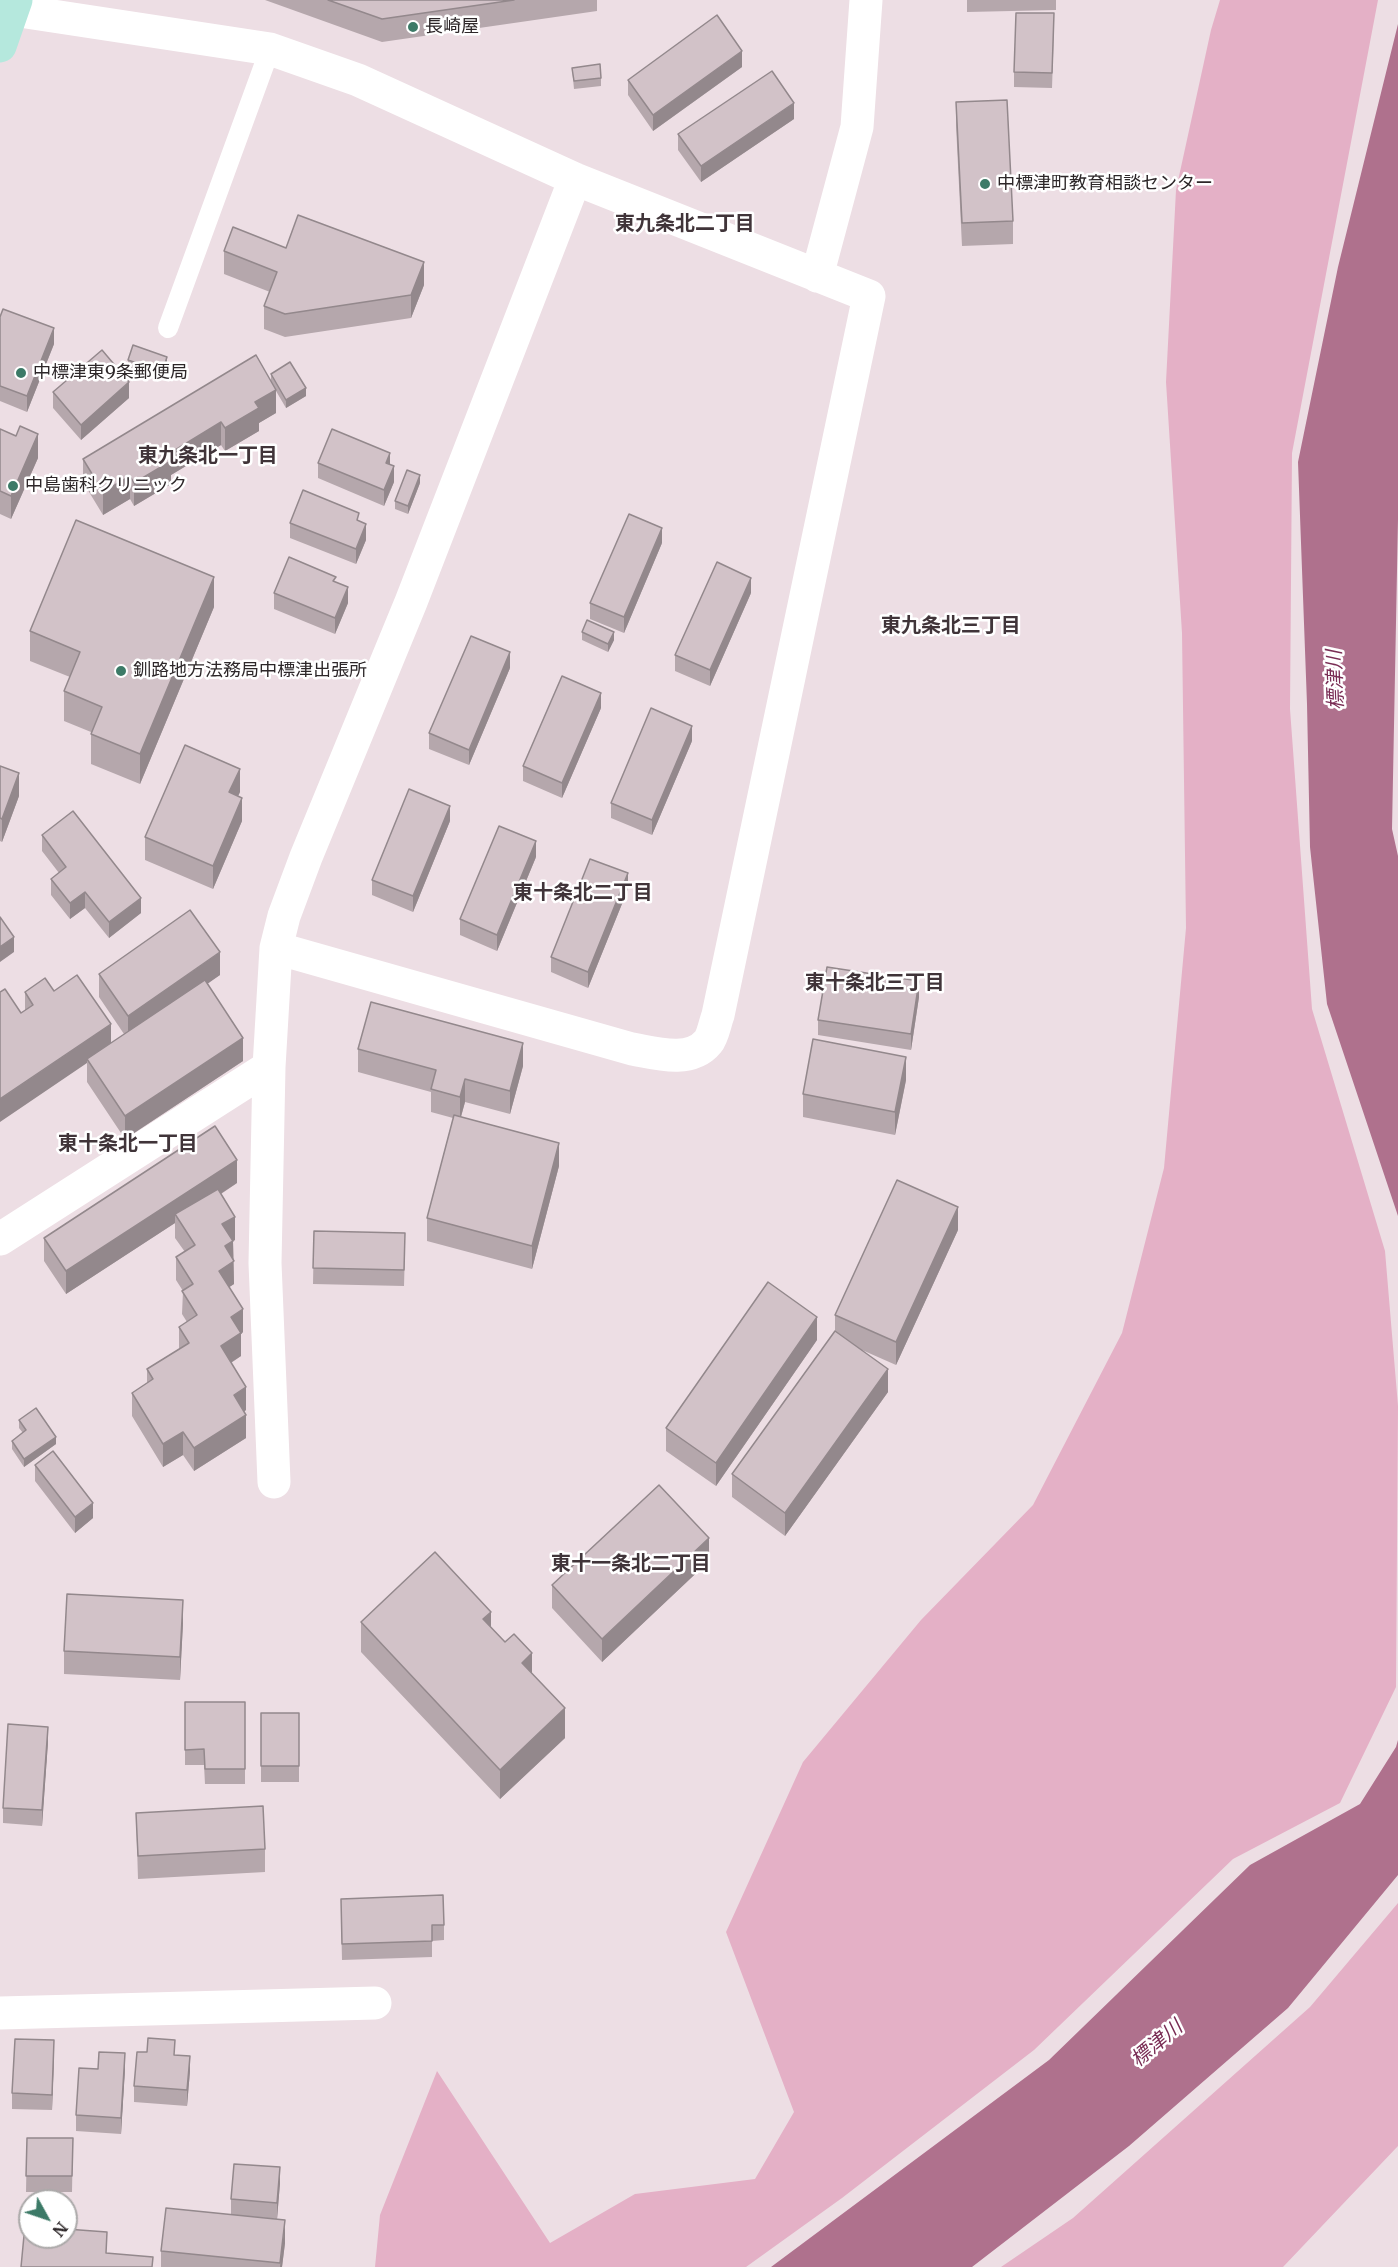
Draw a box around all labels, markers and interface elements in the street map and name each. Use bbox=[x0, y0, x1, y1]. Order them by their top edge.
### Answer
place label: 長崎屋 bbox=[425, 16, 479, 38]
marker: 長崎屋 bbox=[406, 20, 420, 34]
place label: 中標津町教育相談センター bbox=[997, 173, 1213, 195]
marker: 中標津町教育相談センター bbox=[978, 177, 992, 191]
district label: 東九条北二丁目 bbox=[615, 212, 755, 236]
place label: 中標津東9条郵便局 bbox=[33, 362, 188, 384]
marker: 中標津東9条郵便局 bbox=[14, 366, 28, 380]
district label: 東九条北一丁目 bbox=[138, 444, 278, 468]
place label: 中島歯科クリニック bbox=[25, 475, 187, 497]
marker: 中島歯科クリニック bbox=[6, 479, 20, 493]
district label: 東九条北三丁目 bbox=[881, 614, 1021, 638]
water label: 標津川 bbox=[1323, 650, 1349, 710]
place label: 釧路地方法務局中標津出張所 bbox=[133, 660, 367, 682]
marker: 釧路地方法務局中標津出張所 bbox=[114, 664, 128, 678]
district label: 東十条北二丁目 bbox=[513, 881, 653, 905]
district label: 東十条北三丁目 bbox=[805, 971, 945, 995]
district label: 東十条北一丁目 bbox=[58, 1132, 198, 1156]
district label: 東十一条北二丁目 bbox=[551, 1552, 711, 1576]
water label: 標津川 bbox=[1126, 2016, 1188, 2072]
north arrow bbox=[18, 2189, 78, 2249]
text: N bbox=[49, 2218, 72, 2241]

